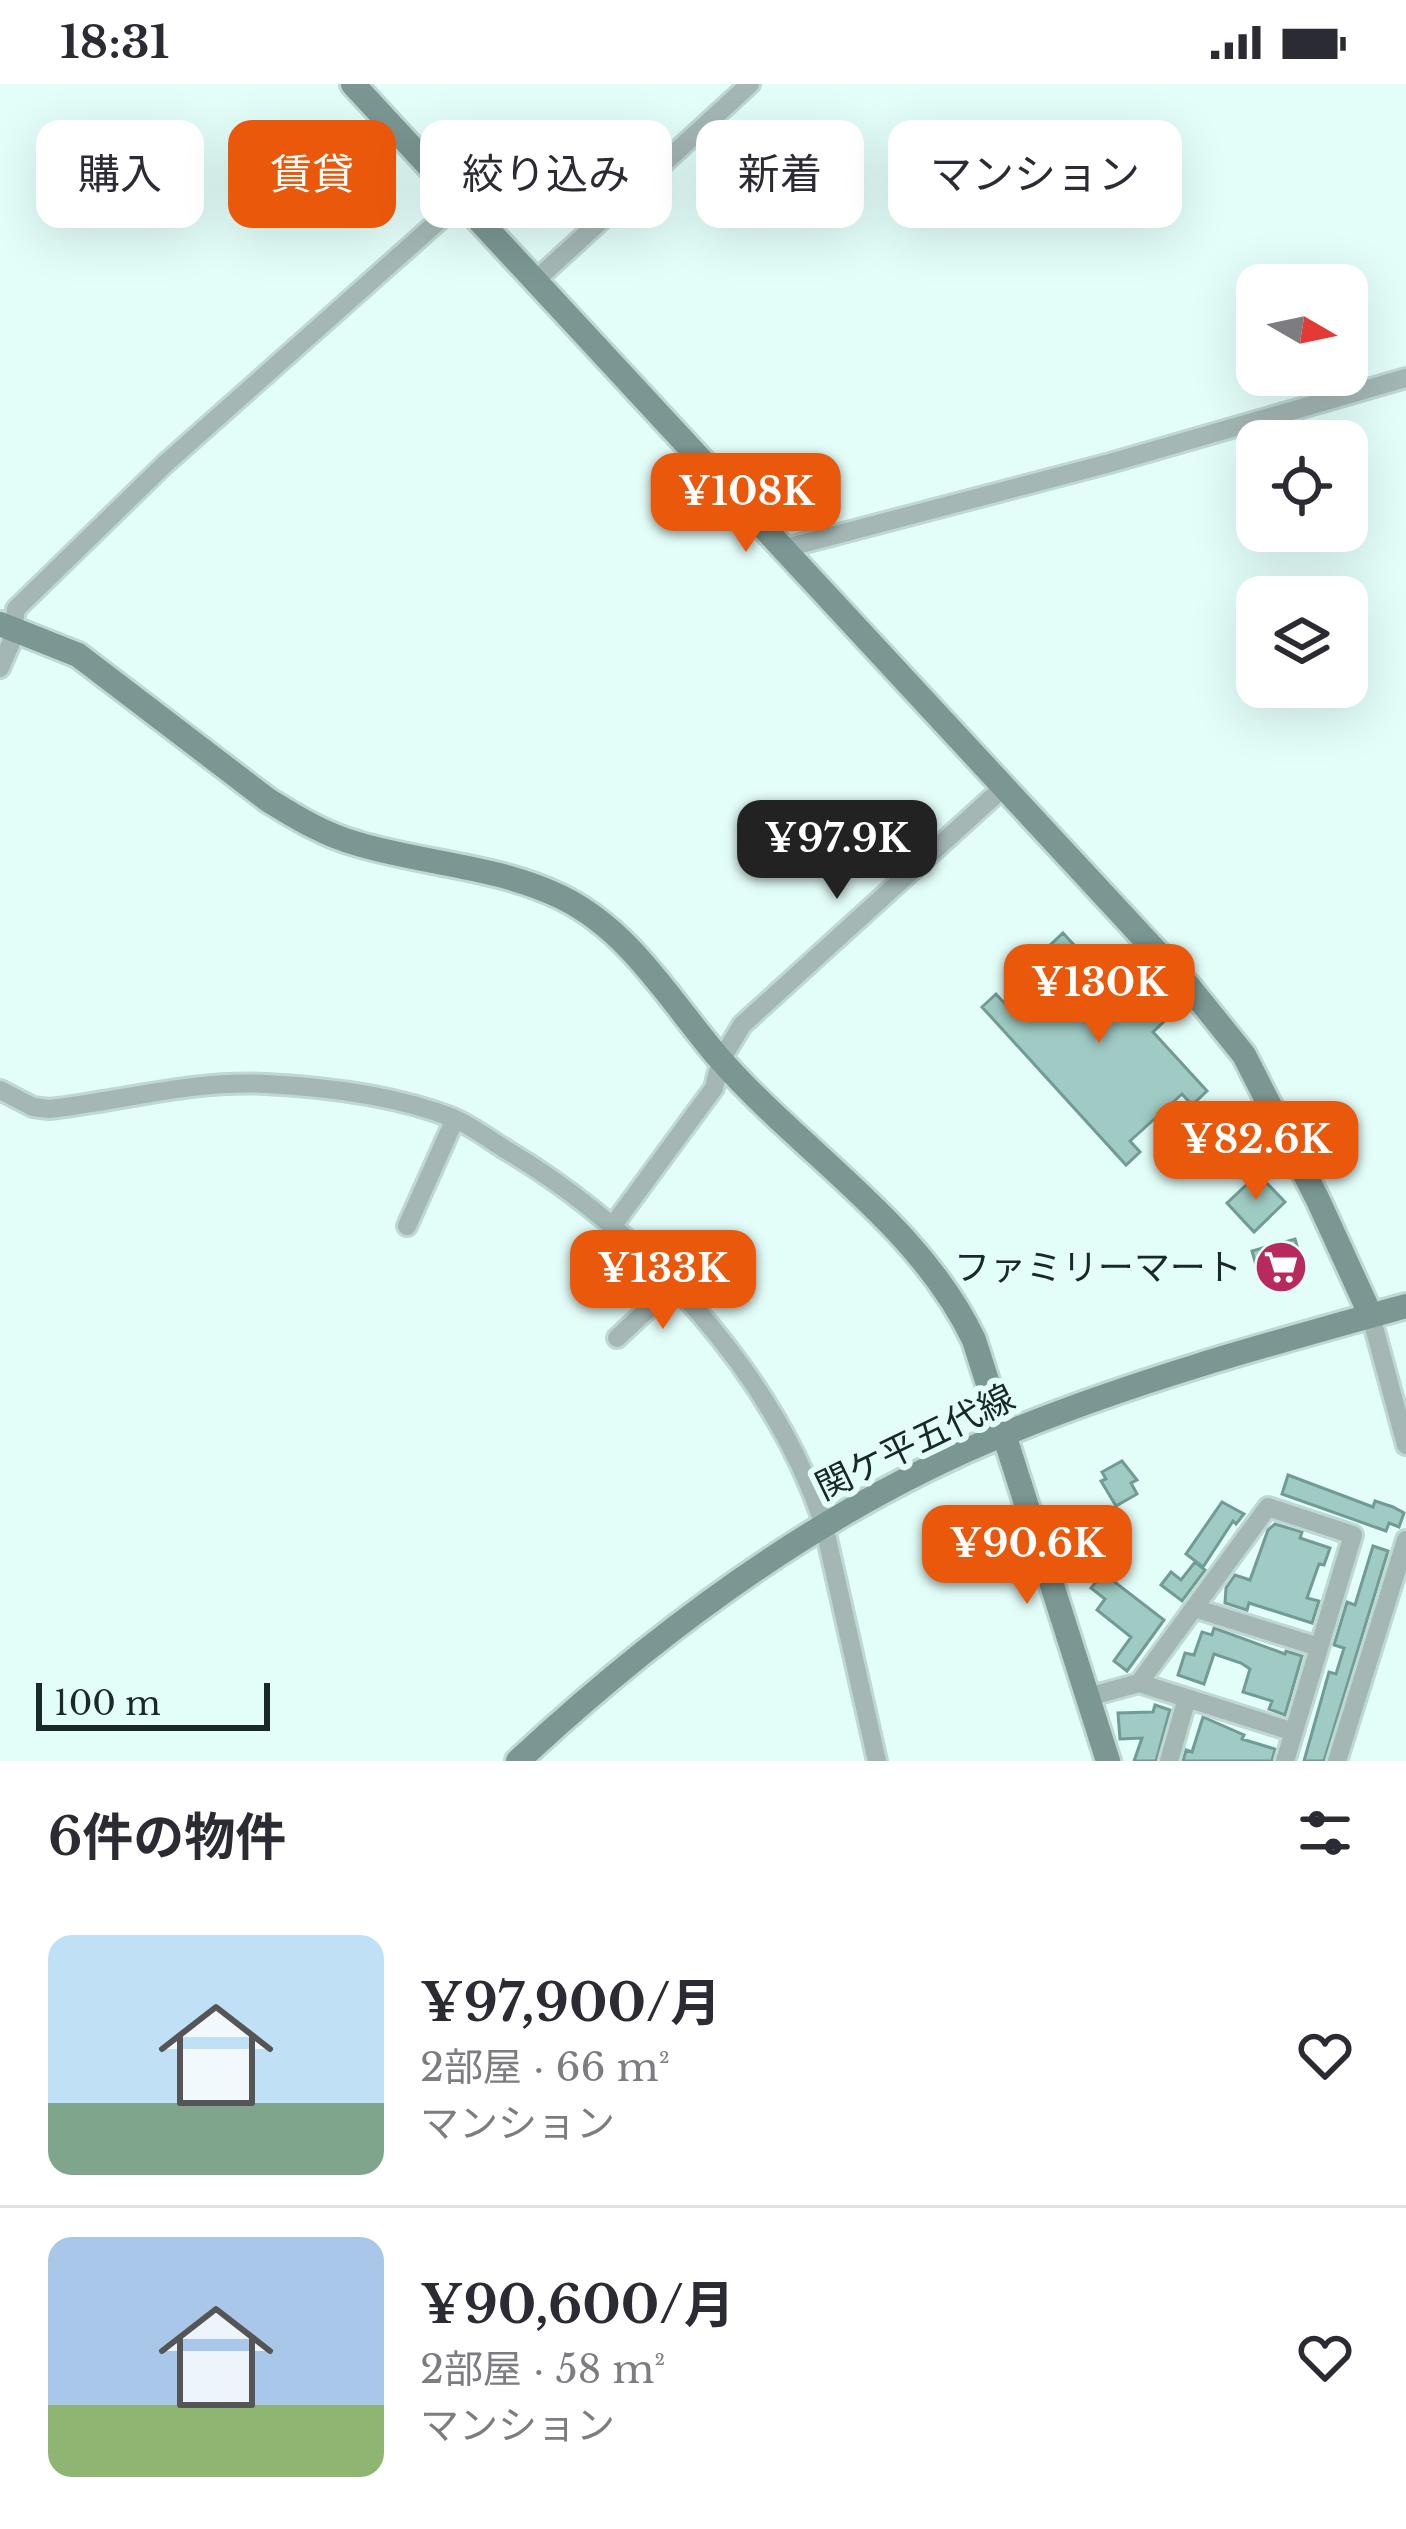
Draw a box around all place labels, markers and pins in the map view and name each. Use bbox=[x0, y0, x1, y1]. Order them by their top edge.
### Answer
pin: ¥108K bbox=[662, 453, 830, 555]
pin: ¥97.9K bbox=[739, 800, 935, 902]
pin: ¥130K bbox=[1015, 944, 1183, 1046]
pin: ¥82.6K bbox=[1158, 1101, 1354, 1203]
pin: ¥133K bbox=[579, 1230, 747, 1332]
supermarket icon: ファミリーマート bbox=[1253, 1239, 1309, 1295]
place label: ファミリーマート bbox=[954, 1245, 1242, 1290]
pin: ¥90.6K bbox=[929, 1505, 1125, 1607]

